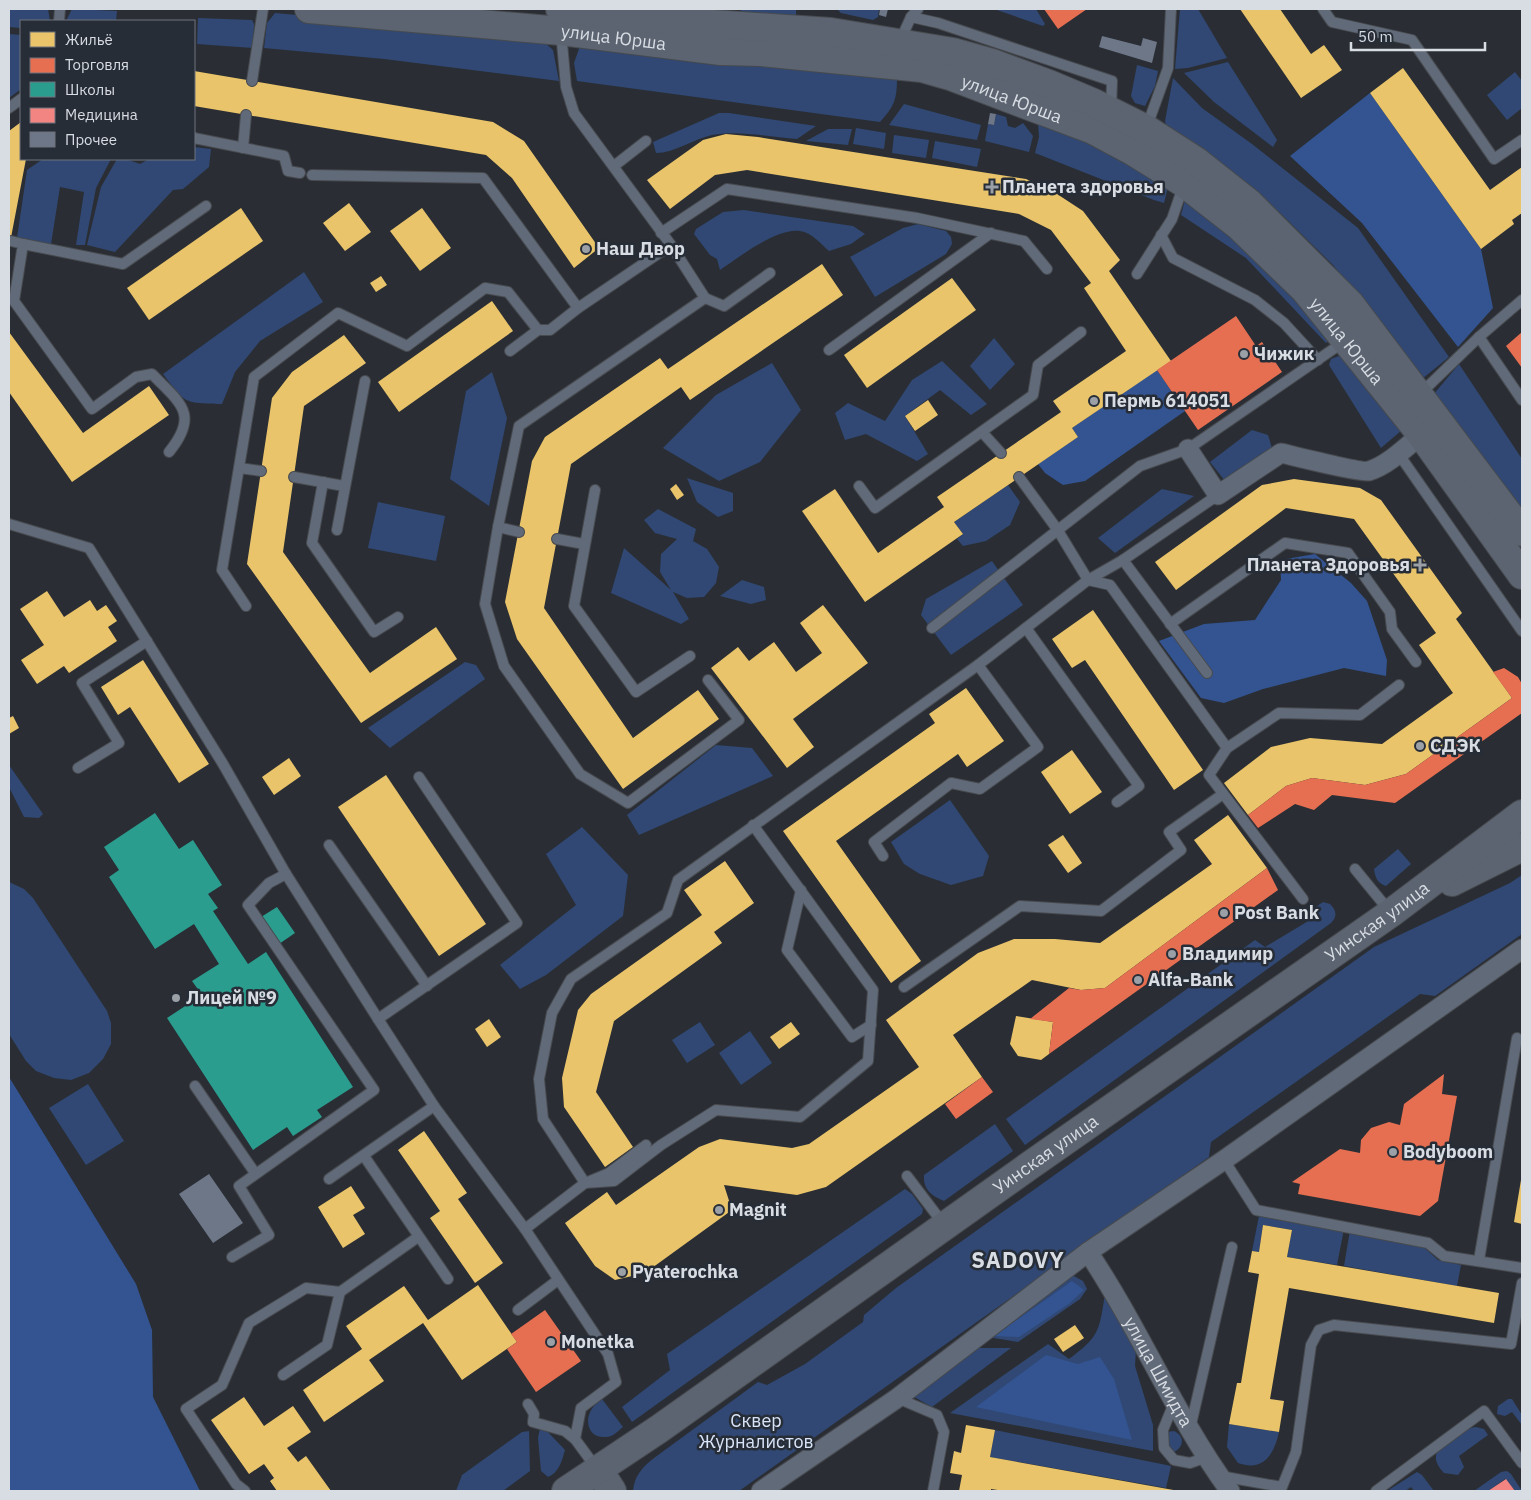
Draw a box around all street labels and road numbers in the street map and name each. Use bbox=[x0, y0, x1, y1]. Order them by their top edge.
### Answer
street label: улица Юрша bbox=[560, 19, 668, 55]
street label: улица Юрша bbox=[958, 69, 1066, 128]
street label: улица Юрша bbox=[1305, 293, 1389, 390]
street label: Уинская улица bbox=[1320, 876, 1434, 967]
street label: Уинская улица bbox=[988, 1109, 1103, 1199]
street label: улица Шмидта bbox=[1119, 1312, 1198, 1432]

